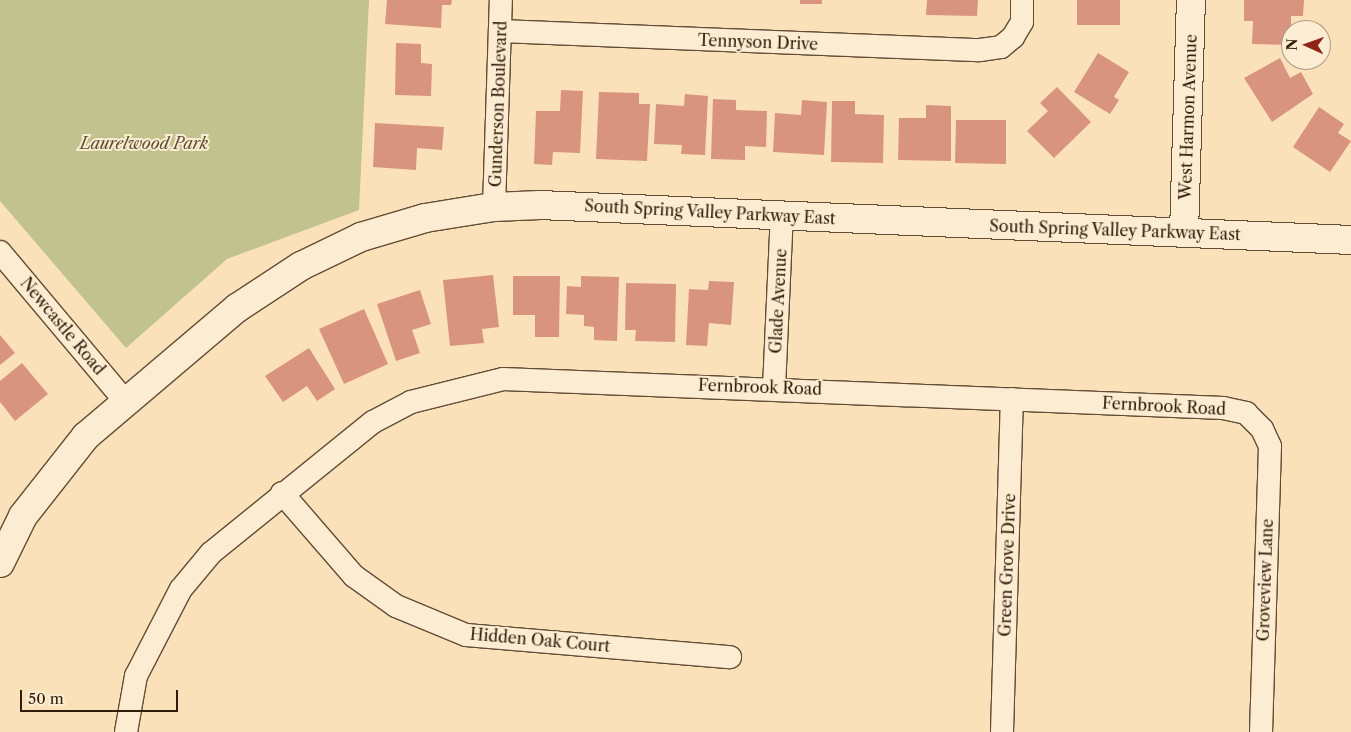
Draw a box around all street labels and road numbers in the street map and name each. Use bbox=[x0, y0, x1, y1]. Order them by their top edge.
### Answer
street label: Gunderson Boulevard bbox=[486, 21, 510, 187]
street label: Tennyson Drive bbox=[698, 30, 818, 54]
street label: West Harmon Avenue bbox=[1175, 33, 1201, 201]
street label: South Spring Valley Parkway East bbox=[583, 196, 837, 228]
street label: South Spring Valley Parkway East bbox=[988, 216, 1242, 244]
street label: Glade Avenue bbox=[766, 248, 790, 354]
street label: Newcastle Road bbox=[17, 273, 109, 379]
street label: Fernbrook Road bbox=[698, 375, 822, 399]
street label: Fernbrook Road bbox=[1101, 393, 1227, 419]
street label: Green Grove Drive bbox=[995, 493, 1019, 637]
street label: Groveview Lane bbox=[1253, 518, 1277, 642]
street label: Hidden Oak Court bbox=[469, 624, 611, 656]

